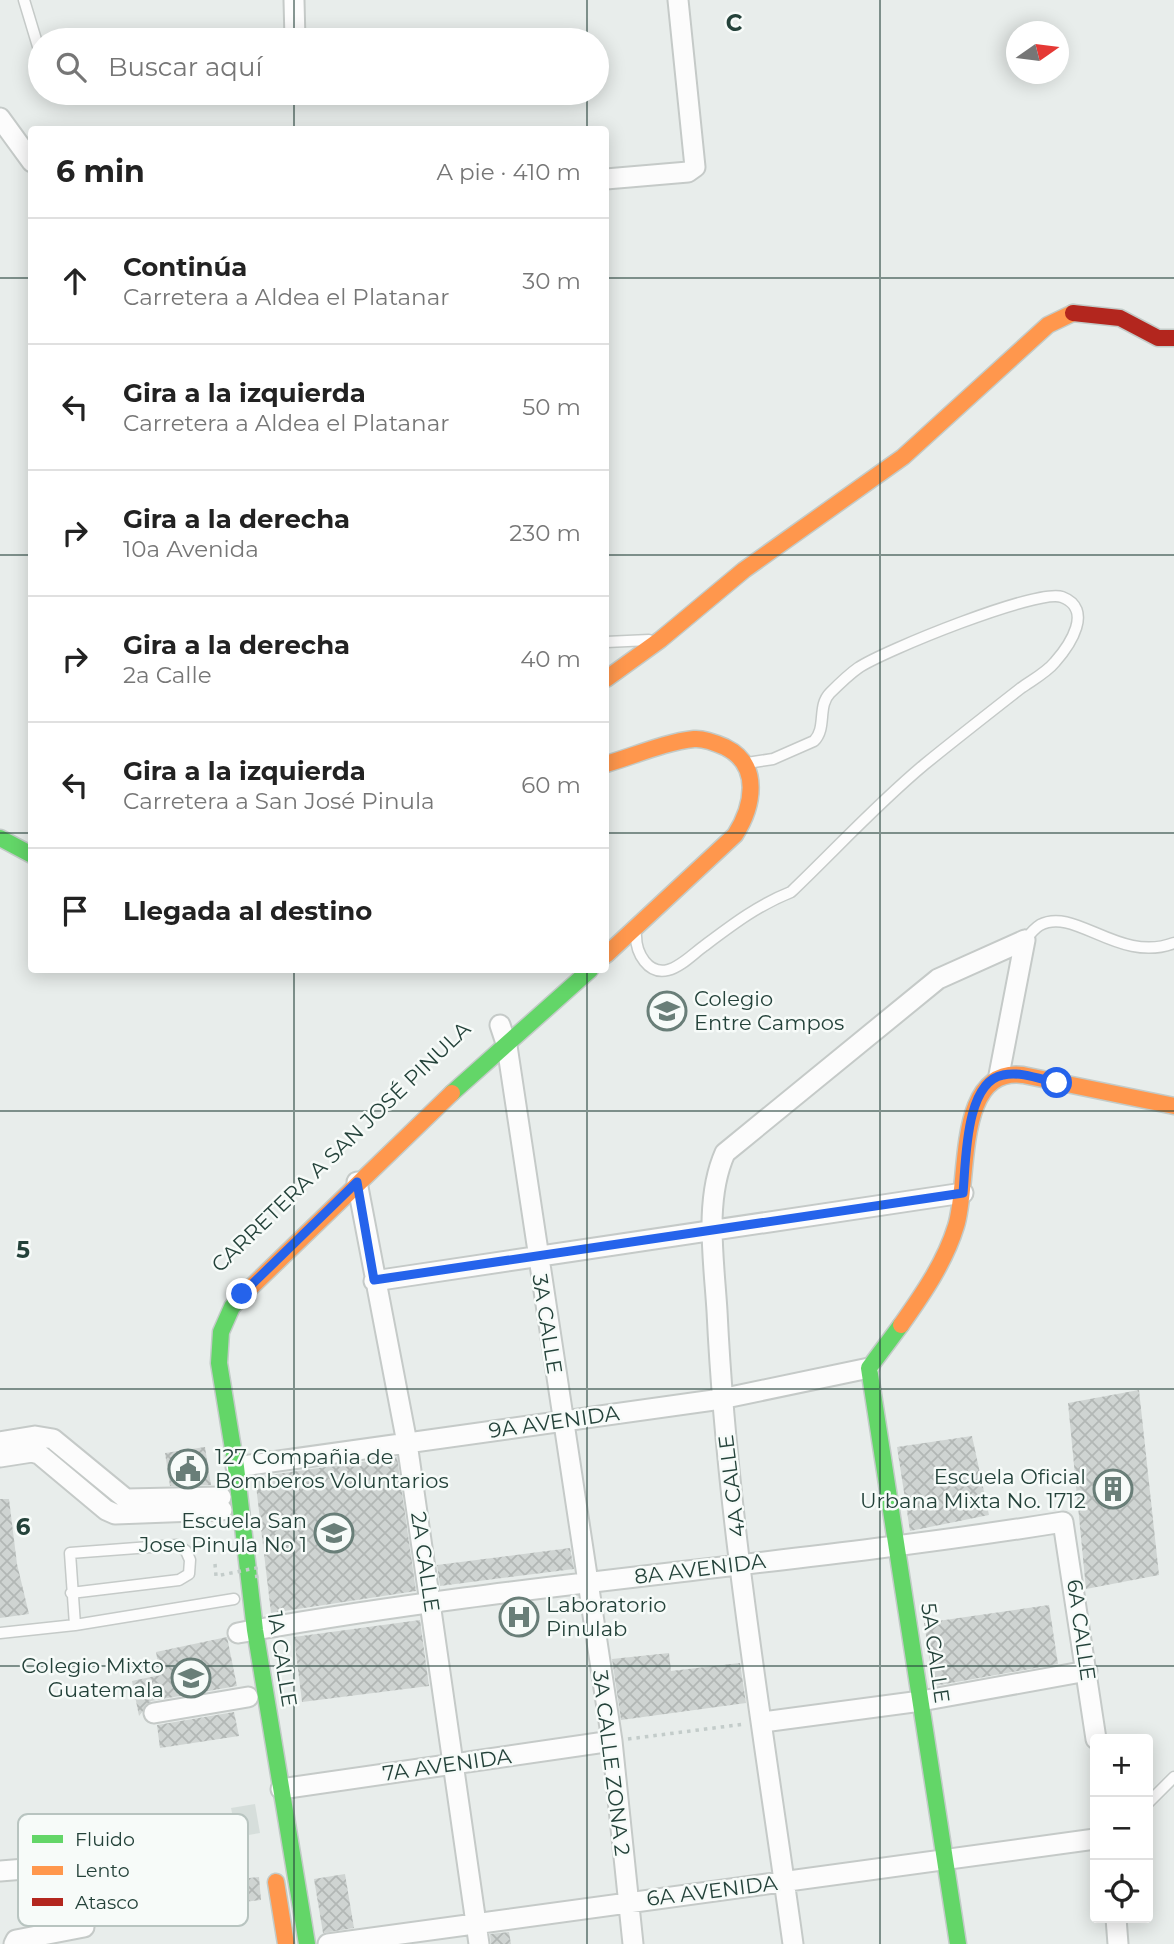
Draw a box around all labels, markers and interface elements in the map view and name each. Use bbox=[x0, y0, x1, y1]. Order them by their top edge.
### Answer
text: C bbox=[726, 9, 743, 37]
north arrow bbox=[1006, 21, 1069, 84]
search box bbox=[28, 28, 609, 105]
icon: search bbox=[52, 48, 90, 86]
text: Buscar aquí bbox=[108, 51, 262, 83]
text: 6 min bbox=[56, 153, 145, 190]
text: A pie · 410 m bbox=[436, 158, 581, 186]
text: Continúa bbox=[123, 251, 247, 283]
icon: ahead bbox=[56, 262, 94, 300]
text: 30 m bbox=[522, 267, 581, 295]
text: Carretera a Aldea el Platanar bbox=[123, 283, 449, 311]
text: Gira a la izquierda bbox=[123, 377, 366, 409]
icon: left bbox=[56, 388, 94, 426]
text: 50 m bbox=[522, 393, 581, 421]
text: Carretera a Aldea el Platanar bbox=[123, 409, 449, 437]
text: Gira a la derecha bbox=[123, 503, 350, 535]
icon: right bbox=[56, 514, 94, 552]
text: 230 m bbox=[509, 519, 581, 547]
text: 10a Avenida bbox=[123, 535, 259, 563]
text: Gira a la derecha bbox=[123, 629, 350, 661]
icon: right bbox=[56, 640, 94, 678]
text: 40 m bbox=[520, 645, 581, 673]
text: 2a Calle bbox=[123, 661, 212, 689]
text: Gira a la izquierda bbox=[123, 755, 366, 787]
icon: left bbox=[56, 766, 94, 804]
text: 60 m bbox=[521, 771, 581, 799]
text: Carretera a San José Pinula bbox=[123, 787, 435, 815]
icon: arrive bbox=[56, 892, 94, 930]
text: Llegada al destino bbox=[123, 895, 372, 927]
place label: Colegio Entre Campos bbox=[694, 986, 844, 1035]
school or university icon: Colegio Entre Campos bbox=[646, 990, 688, 1032]
street label: CARRETERA A SAN JOSÉ PINULA bbox=[206, 1015, 476, 1277]
route start bbox=[1041, 1067, 1072, 1098]
text: 5 bbox=[16, 1236, 30, 1264]
street label: 3A CALLE bbox=[527, 1272, 568, 1376]
route end bbox=[226, 1278, 257, 1309]
street label: 9A AVENIDA bbox=[487, 1400, 622, 1443]
street label: 4A CALLE bbox=[713, 1434, 750, 1539]
place label: 127 Compañia de Bomberos Voluntarios bbox=[215, 1444, 449, 1493]
public building icon: 127 Compañia de Bomberos Voluntarios bbox=[167, 1448, 209, 1490]
place label: Escuela Oficial Urbana Mixta No. 1712 bbox=[860, 1464, 1086, 1513]
building icon: Escuela Oficial Urbana Mixta No. 1712 bbox=[1092, 1468, 1134, 1510]
place label: Escuela San Jose Pinula No 1 bbox=[138, 1508, 307, 1557]
street label: 2A CALLE bbox=[406, 1510, 445, 1614]
school or university icon: Escuela San Jose Pinula No 1 bbox=[313, 1512, 355, 1554]
text: 6 bbox=[16, 1513, 31, 1541]
street label: 8A AVENIDA bbox=[633, 1548, 768, 1589]
street label: 6A CALLE bbox=[1062, 1578, 1101, 1682]
place label: Laboratorio Pinulab bbox=[546, 1592, 667, 1641]
hospital icon: Laboratorio Pinulab bbox=[498, 1596, 540, 1638]
street label: 5A CALLE bbox=[916, 1601, 955, 1705]
street label: 1A CALLE bbox=[263, 1609, 302, 1709]
place label: Colegio Mixto Guatemala bbox=[21, 1653, 164, 1702]
school or university icon: Colegio Mixto Guatemala bbox=[170, 1657, 212, 1699]
street label: 3A CALLE ZONA 2 bbox=[588, 1669, 635, 1857]
map controls bbox=[1090, 1734, 1153, 1923]
button: + bbox=[1090, 1734, 1153, 1797]
street label: 7A AVENIDA bbox=[381, 1743, 514, 1786]
button: − bbox=[1090, 1797, 1153, 1860]
legend bbox=[18, 1814, 248, 1926]
text: Fluido bbox=[75, 1828, 135, 1851]
text: Lento bbox=[75, 1859, 130, 1882]
button: locate bbox=[1090, 1860, 1153, 1923]
street label: 6A AVENIDA bbox=[645, 1870, 780, 1911]
text: Atasco bbox=[75, 1891, 139, 1914]

